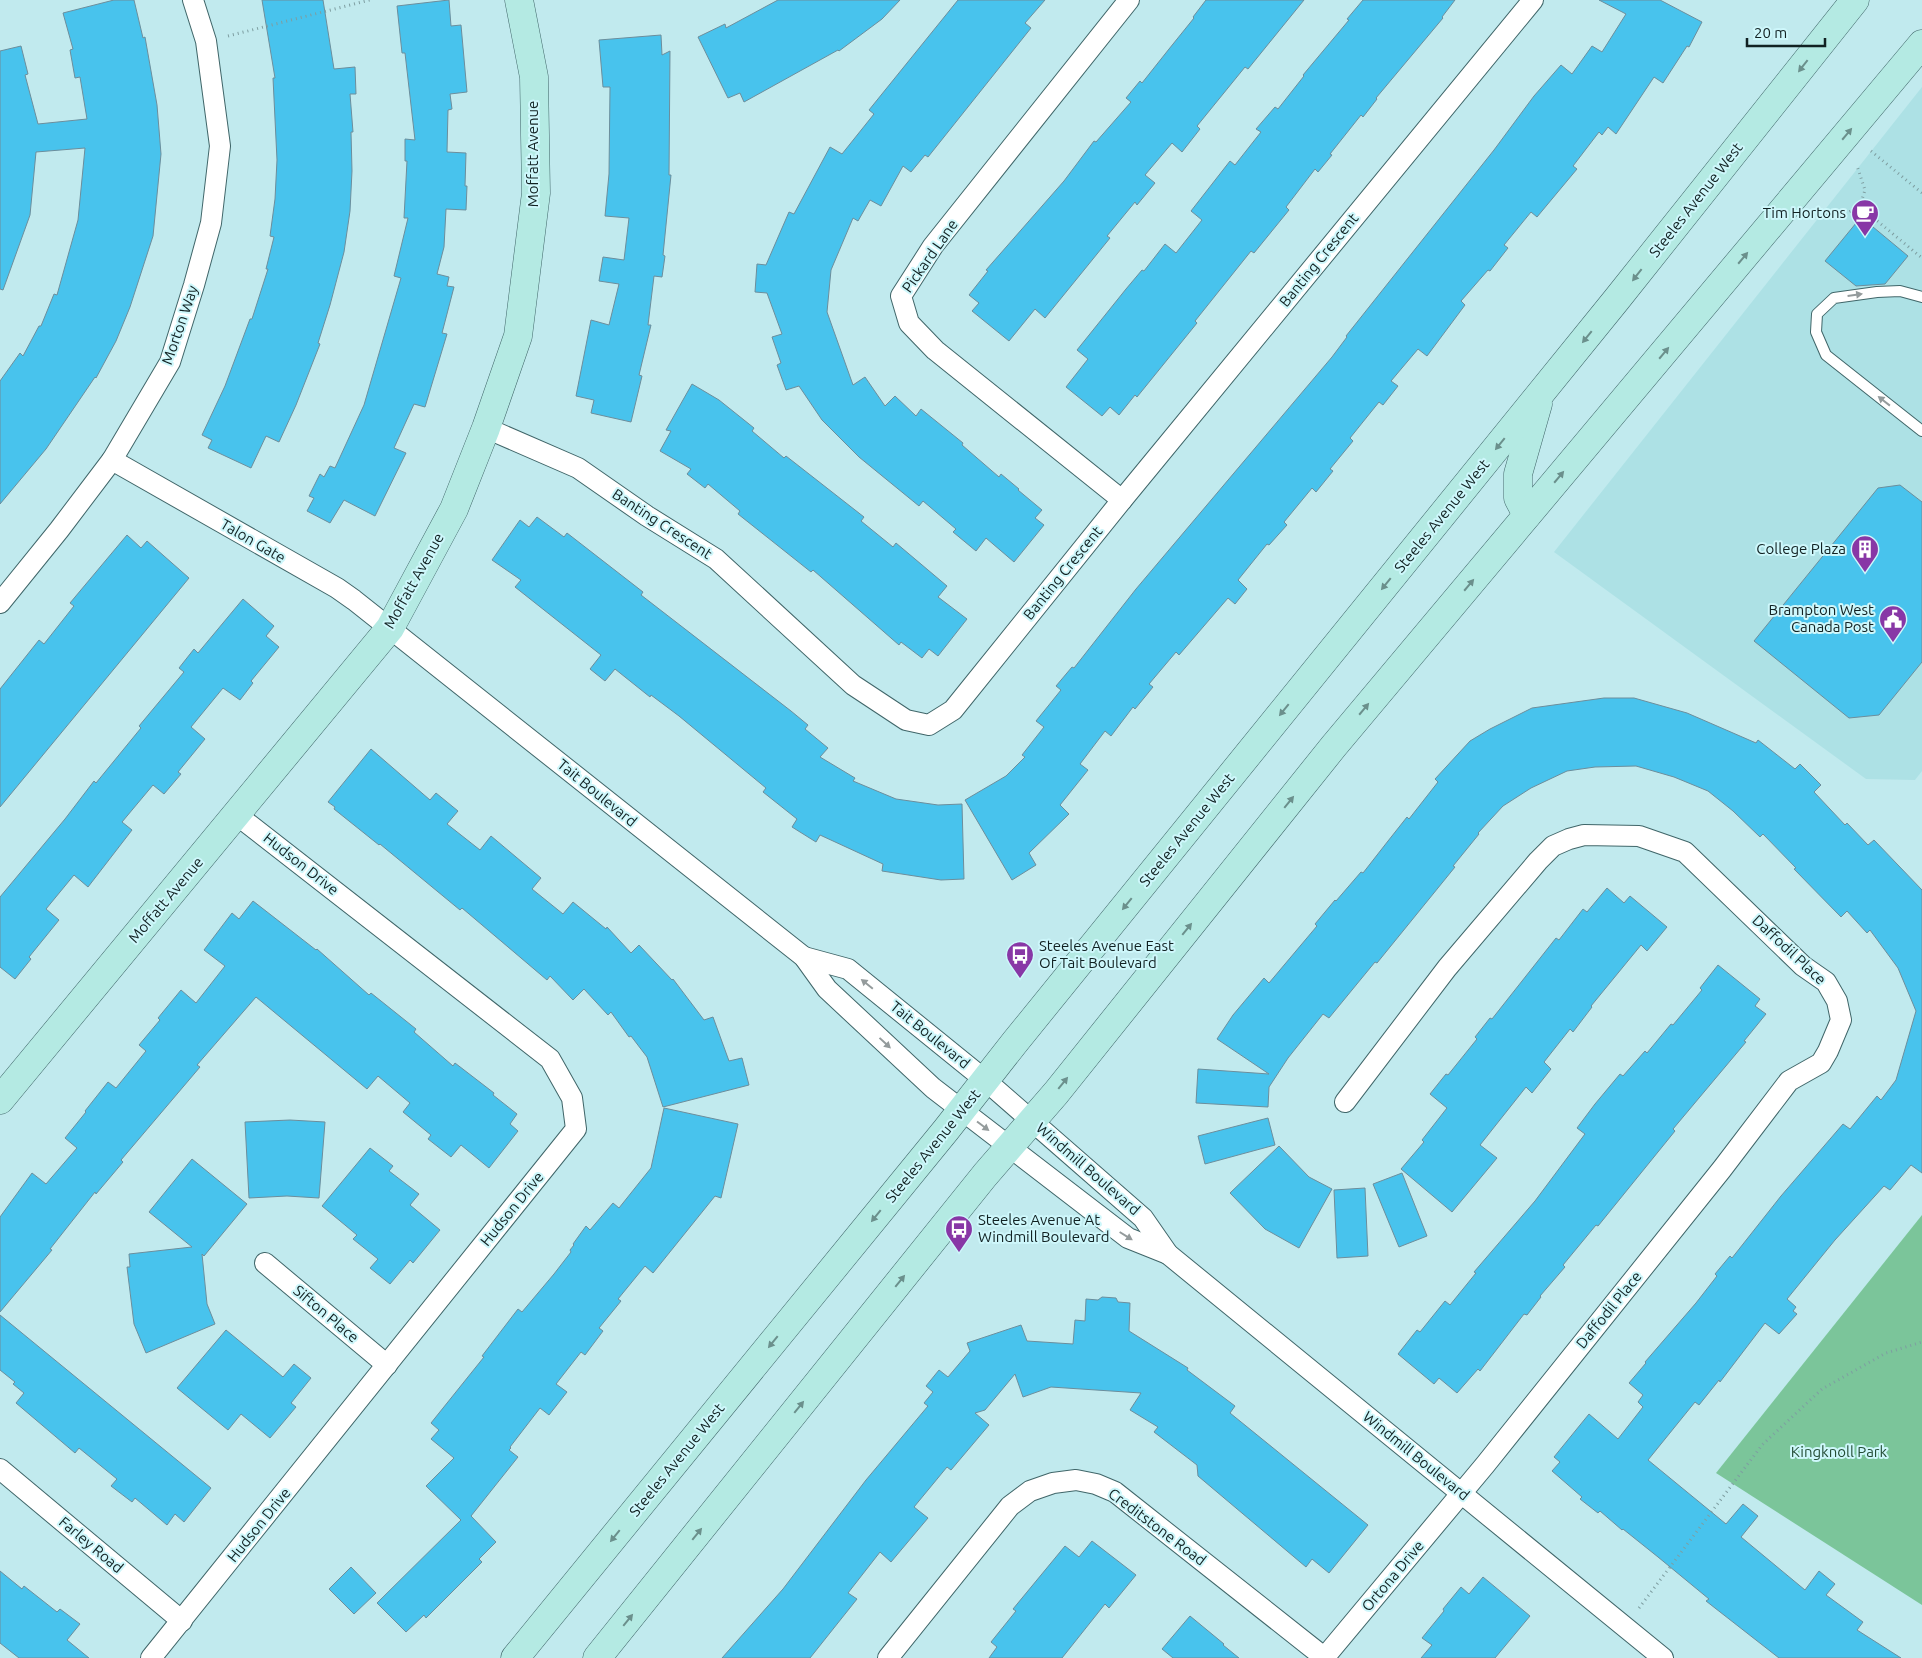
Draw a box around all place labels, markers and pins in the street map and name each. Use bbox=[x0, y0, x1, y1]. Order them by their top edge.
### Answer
cafe icon: Tim Hortons bbox=[1850, 198, 1880, 237]
place label: Tim Hortons bbox=[1763, 204, 1846, 221]
building icon: College Plaza bbox=[1850, 534, 1880, 573]
place label: College Plaza bbox=[1756, 540, 1846, 557]
place label: Brampton West Canada Post bbox=[1768, 601, 1874, 635]
public building icon: Brampton West Canada Post bbox=[1878, 604, 1908, 643]
place label: Steeles Avenue East Of Tait Boulevard bbox=[1039, 937, 1174, 971]
bus stop icon: Steeles Avenue East Of Tait Boulevard bbox=[1005, 940, 1035, 979]
place label: Steeles Avenue At Windmill Boulevard bbox=[978, 1211, 1110, 1245]
bus stop icon: Steeles Avenue At Windmill Boulevard bbox=[944, 1214, 974, 1253]

